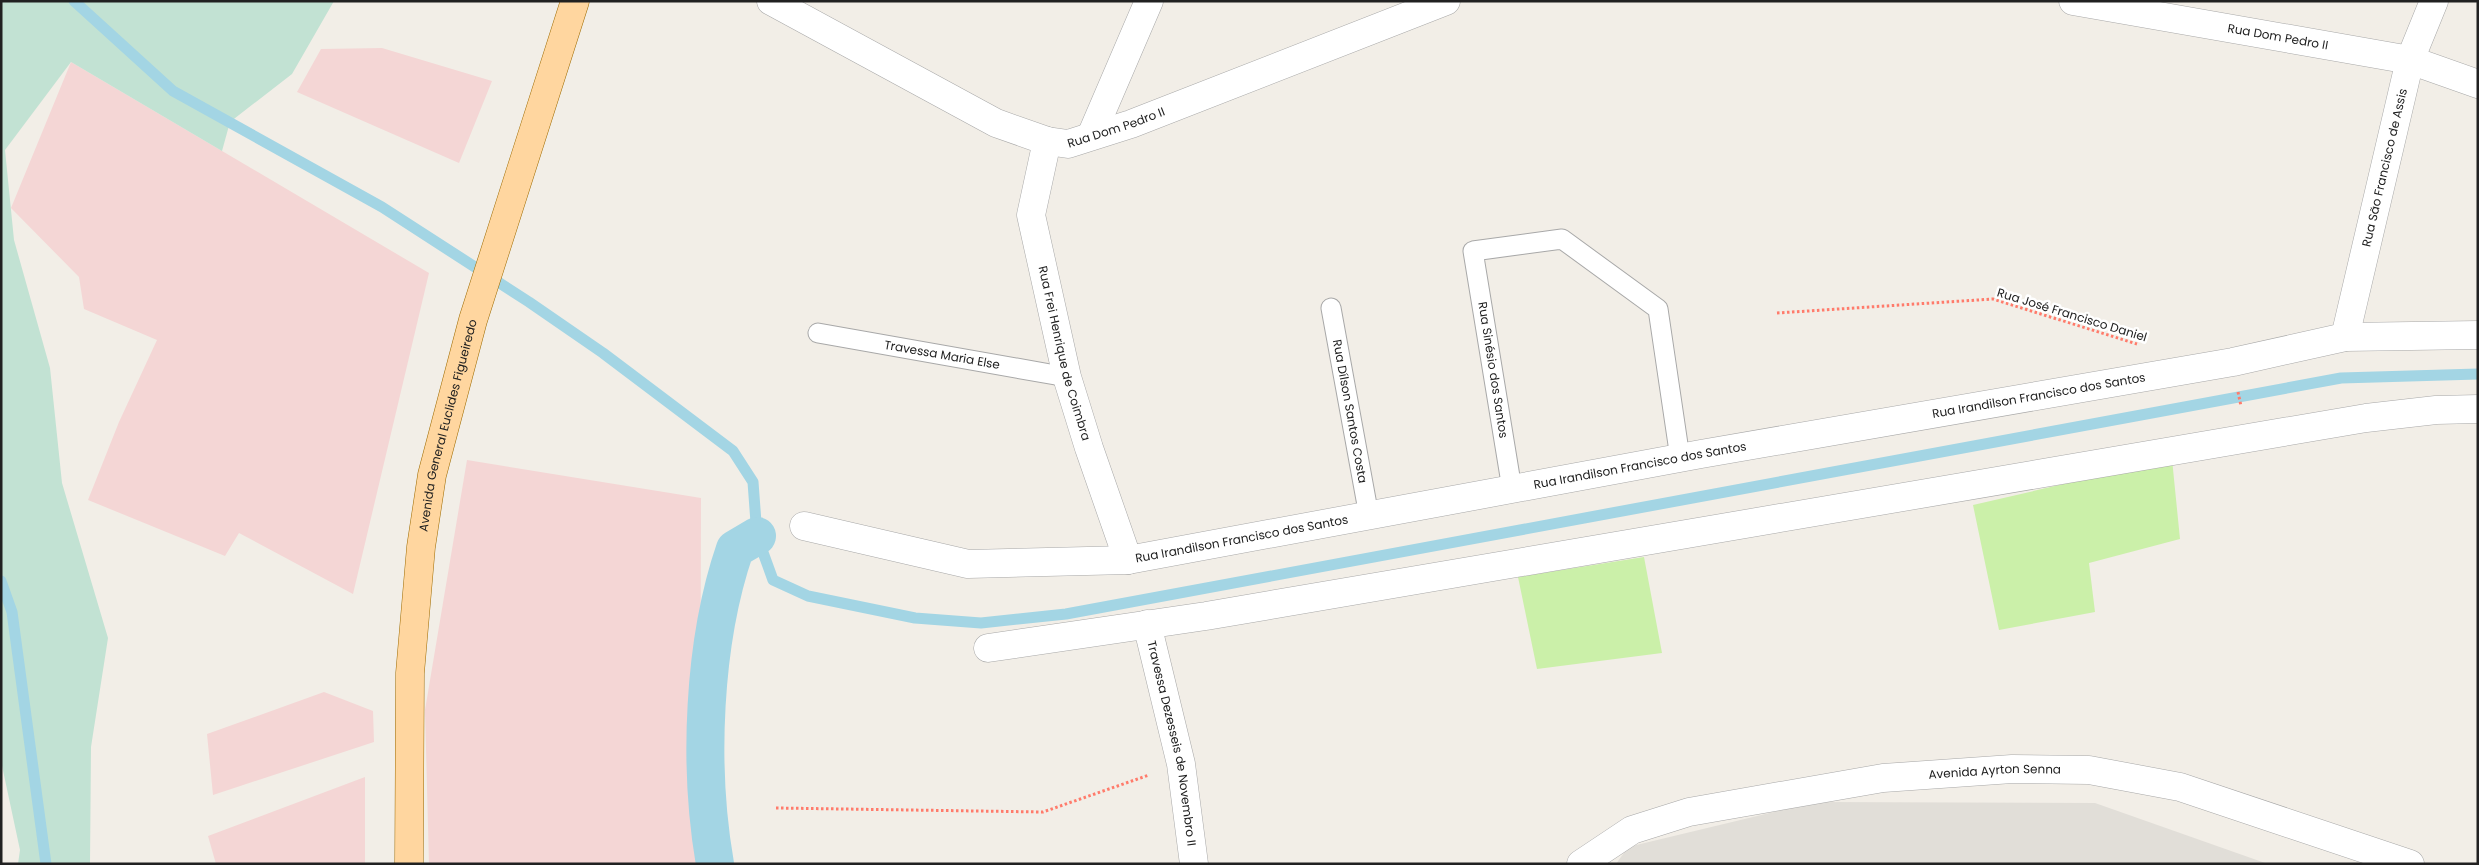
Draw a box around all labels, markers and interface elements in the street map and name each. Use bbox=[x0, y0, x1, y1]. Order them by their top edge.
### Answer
street label: Rua Dom Pedro II bbox=[2226, 19, 2330, 54]
street label: Rua São Francisco de Assis bbox=[2357, 87, 2411, 248]
street label: Rua Dom Pedro II bbox=[1065, 103, 1167, 152]
street label: Rua Frei Henrique de Coimbra bbox=[1035, 264, 1095, 443]
street label: Rua José Francisco Daniel bbox=[1995, 284, 2149, 345]
street label: Rua Sinésio dos Santos bbox=[1474, 300, 1513, 439]
street label: Avenida General Euclides Figueiredo bbox=[414, 317, 481, 533]
street label: Travessa Maria Else bbox=[883, 336, 1001, 373]
street label: Rua Dílson Santos Costa bbox=[1329, 338, 1372, 484]
street label: Rua Irandilson Francisco dos Santos bbox=[1931, 368, 2147, 422]
street label: Rua Irandilson Francisco dos Santos bbox=[1532, 437, 1748, 493]
street label: Rua Irandilson Francisco dos Santos bbox=[1134, 510, 1349, 566]
street label: Travessa Dezesseis de Novembro II bbox=[1143, 639, 1201, 847]
street label: Avenida Ayrton Senna bbox=[1928, 760, 2061, 783]

